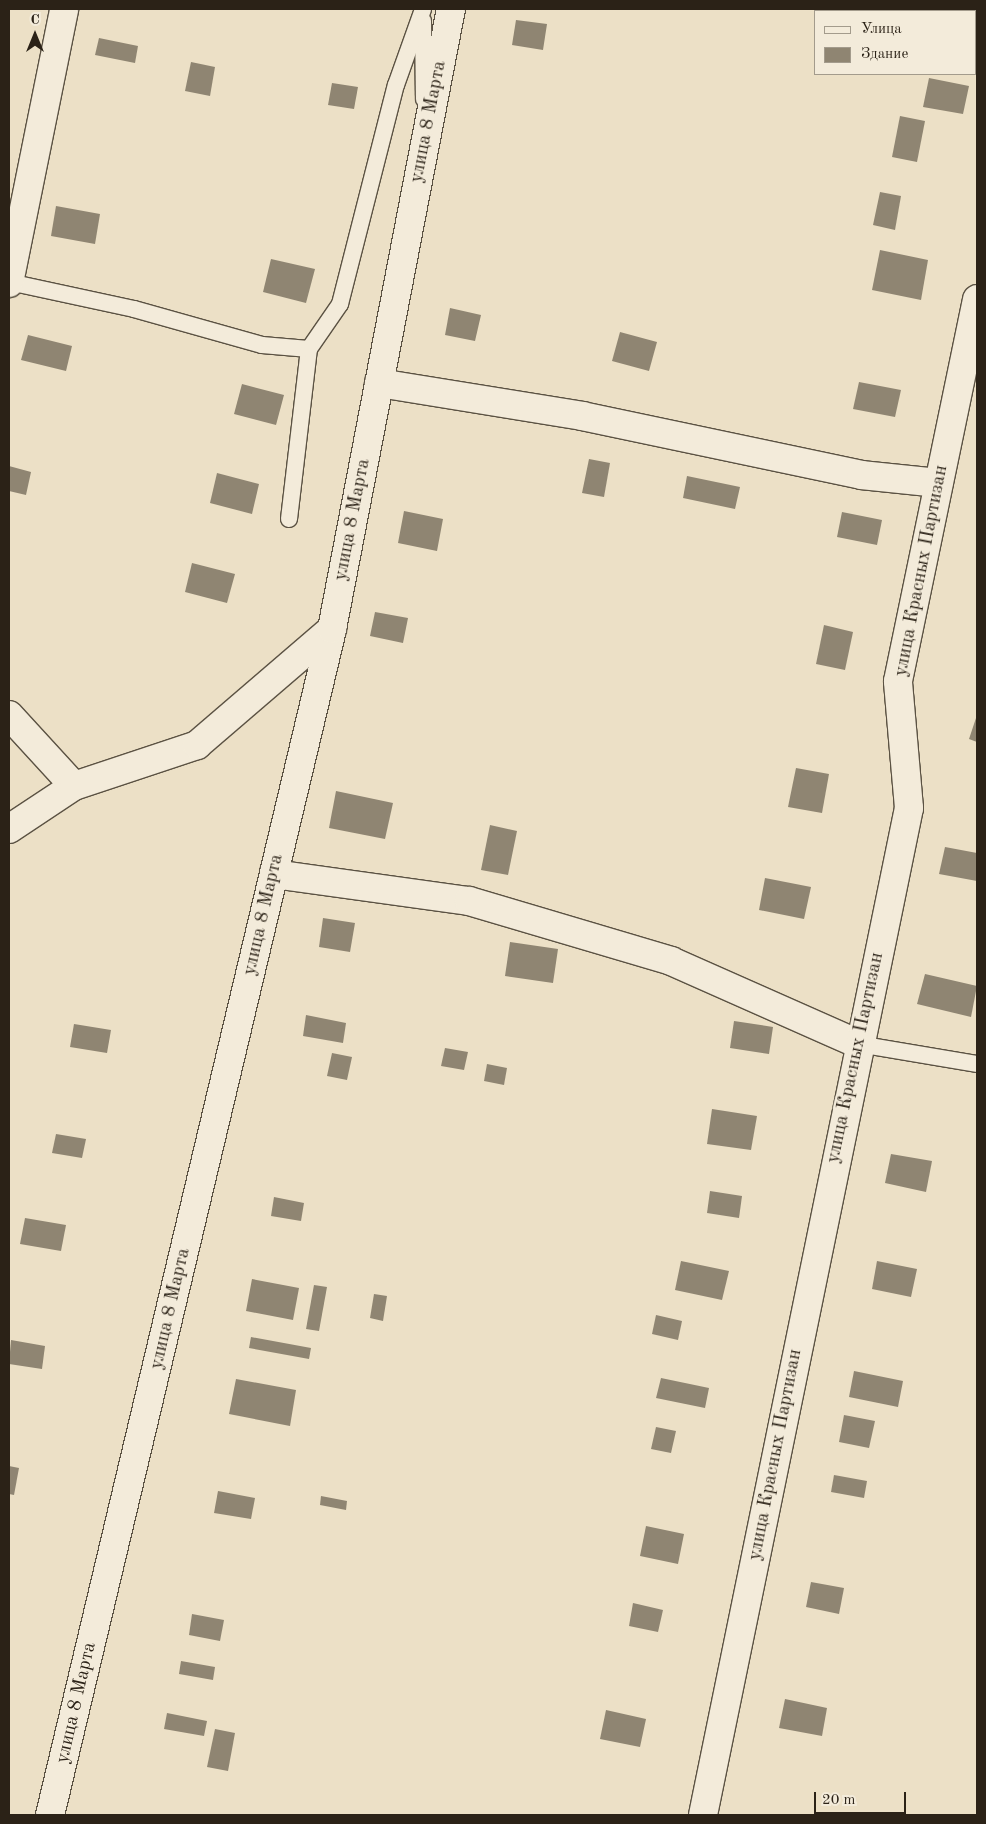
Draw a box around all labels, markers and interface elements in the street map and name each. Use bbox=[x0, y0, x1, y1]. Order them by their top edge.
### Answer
north arrow bbox=[10, 10, 60, 60]
legend bbox=[814, 10, 976, 75]
text: С bbox=[30, 13, 40, 27]
text: Улица bbox=[861, 22, 902, 37]
text: Здание bbox=[861, 47, 908, 62]
street label: улица 8 Марта bbox=[406, 59, 452, 185]
street label: улица 8 Марта bbox=[330, 457, 376, 583]
street label: улица Красных Партизан bbox=[890, 463, 954, 679]
street label: улица 8 Марта bbox=[239, 852, 289, 978]
street label: улица Красных Партизан bbox=[823, 951, 889, 1165]
street label: улица 8 Марта bbox=[146, 1246, 196, 1372]
street label: улица Красных Партизан bbox=[744, 1347, 808, 1563]
street label: улица 8 Марта bbox=[52, 1640, 102, 1766]
scale bar bbox=[816, 1782, 908, 1814]
text: 20 m bbox=[822, 1793, 856, 1808]

